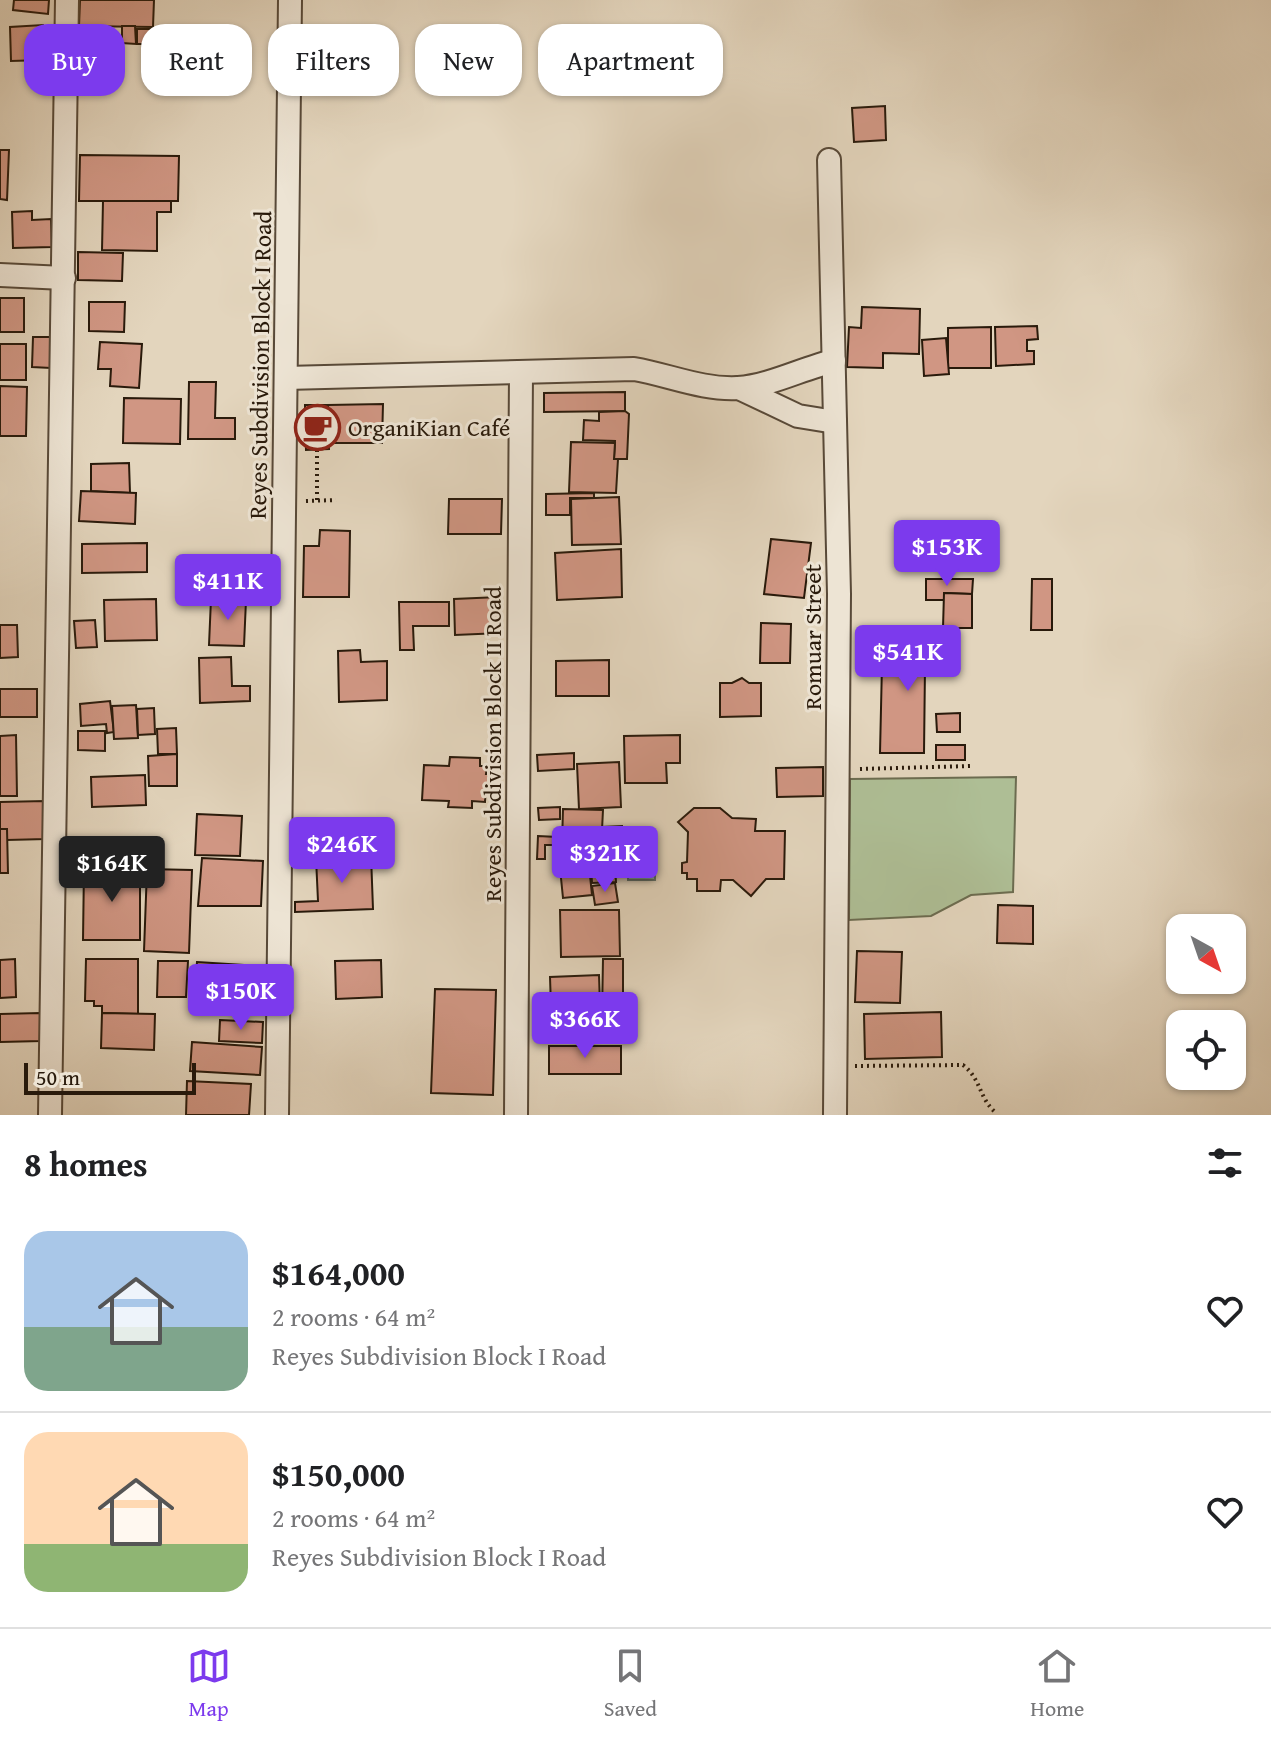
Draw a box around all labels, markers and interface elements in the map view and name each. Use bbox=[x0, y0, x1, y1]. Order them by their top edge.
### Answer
chip: Buy bbox=[24, 24, 125, 96]
chip: Rent bbox=[141, 24, 252, 96]
chip: Filters bbox=[268, 24, 399, 96]
chip: New bbox=[415, 24, 522, 96]
chip: Apartment bbox=[538, 24, 723, 96]
street label: Reyes Subdivision Block I Road bbox=[240, 210, 280, 520]
cafe icon: OrganiKian Café bbox=[293, 403, 341, 451]
place label: OrganiKian Café bbox=[348, 410, 510, 445]
pin: $153K bbox=[891, 520, 1003, 588]
text: $153K bbox=[912, 526, 982, 565]
pin: $411K bbox=[172, 554, 284, 622]
text: $411K bbox=[193, 560, 263, 599]
street label: Romuar Street bbox=[795, 564, 830, 710]
street label: Reyes Subdivision Block II Road bbox=[475, 586, 510, 902]
pin: $541K bbox=[852, 625, 964, 693]
text: $541K bbox=[873, 631, 943, 670]
pin: $246K bbox=[286, 817, 398, 885]
text: $246K bbox=[307, 823, 377, 862]
pin: $321K bbox=[549, 826, 661, 894]
text: $321K bbox=[570, 832, 640, 871]
pin: $164K bbox=[56, 836, 168, 904]
text: $164K bbox=[77, 842, 147, 881]
north arrow bbox=[1166, 914, 1246, 994]
map controls bbox=[1166, 914, 1246, 1090]
pin: $150K bbox=[185, 964, 297, 1032]
text: $150K bbox=[206, 970, 276, 1009]
pin: $366K bbox=[529, 992, 641, 1060]
text: $366K bbox=[550, 998, 620, 1037]
button: locate bbox=[1166, 1010, 1246, 1090]
scale bar bbox=[24, 1059, 196, 1095]
text: 50 m bbox=[36, 1061, 80, 1093]
text: 8 homes bbox=[24, 1139, 148, 1188]
icon: filters bbox=[1203, 1141, 1247, 1185]
text: $164,000 bbox=[272, 1248, 405, 1297]
icon: home bbox=[88, 1263, 184, 1359]
icon: heart bbox=[1203, 1289, 1247, 1333]
text: 2 rooms · 64 m² bbox=[272, 1297, 435, 1336]
text: Reyes Subdivision Block I Road bbox=[272, 1336, 606, 1375]
text: $150,000 bbox=[272, 1449, 405, 1498]
icon: home bbox=[88, 1464, 184, 1560]
icon: heart bbox=[1203, 1490, 1247, 1534]
text: 2 rooms · 64 m² bbox=[272, 1498, 435, 1537]
text: Reyes Subdivision Block I Road bbox=[272, 1537, 606, 1576]
tab: Map bbox=[187, 1644, 231, 1724]
tab: Saved bbox=[604, 1644, 657, 1724]
tab: Home bbox=[1030, 1644, 1084, 1724]

